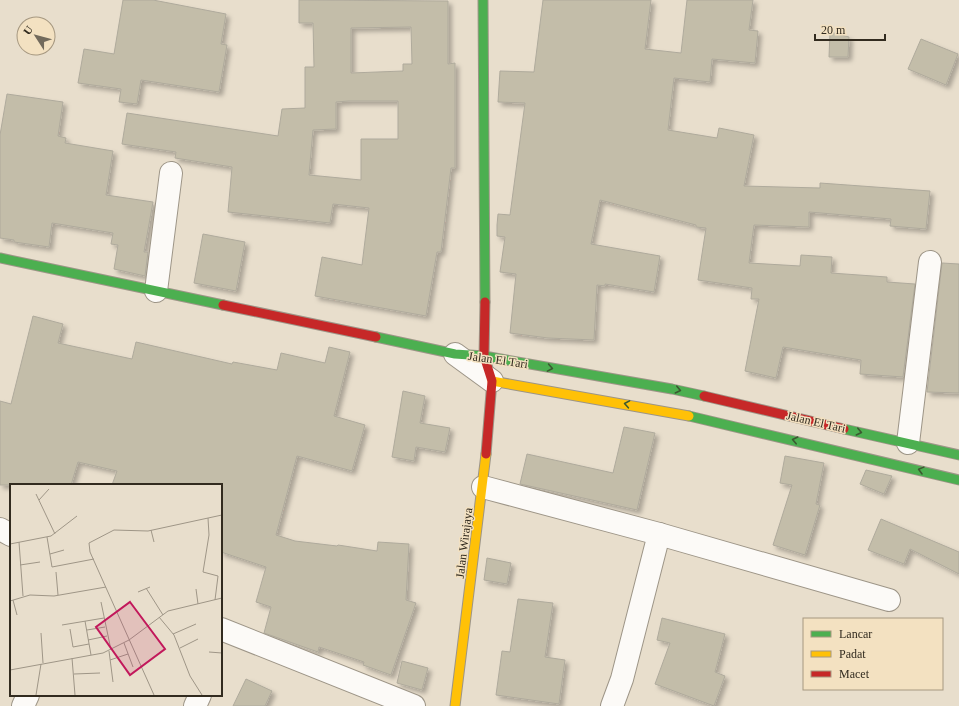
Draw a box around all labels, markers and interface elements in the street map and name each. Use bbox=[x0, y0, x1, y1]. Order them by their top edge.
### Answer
north arrow bbox=[16, 16, 56, 56]
scale bar bbox=[815, 16, 885, 42]
text: U bbox=[21, 23, 35, 37]
text: 20 m bbox=[821, 23, 846, 37]
street label: Jalan El Tari bbox=[467, 349, 529, 371]
one-way arrow bbox=[547, 363, 553, 371]
one-way arrow bbox=[674, 386, 681, 394]
one-way arrow bbox=[624, 401, 630, 409]
street label: Jalan El Tari bbox=[785, 408, 848, 436]
one-way arrow bbox=[856, 427, 862, 435]
one-way arrow bbox=[792, 437, 798, 445]
one-way arrow bbox=[918, 466, 925, 475]
inset map bbox=[10, 484, 222, 696]
street label: Jalan Wirajaya bbox=[453, 506, 475, 579]
legend bbox=[803, 618, 943, 690]
text: Lancar bbox=[839, 627, 872, 641]
text: Padat bbox=[839, 647, 866, 661]
text: Macet bbox=[839, 667, 870, 681]

